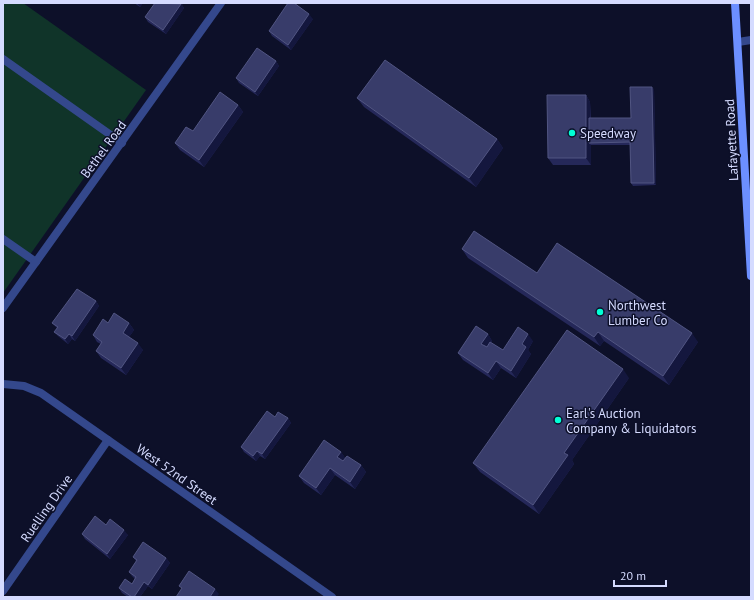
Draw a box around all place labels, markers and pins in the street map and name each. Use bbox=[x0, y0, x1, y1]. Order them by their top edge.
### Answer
place label: Speedway bbox=[580, 125, 636, 142]
marker: Speedway bbox=[567, 128, 577, 138]
place label: Northwest Lumber Co bbox=[608, 297, 668, 329]
marker: Northwest Lumber Co bbox=[595, 307, 605, 317]
place label: Earl's Auction Company & Liquidators bbox=[566, 405, 696, 437]
marker: Earl's Auction Company & Liquidators bbox=[553, 415, 563, 425]

